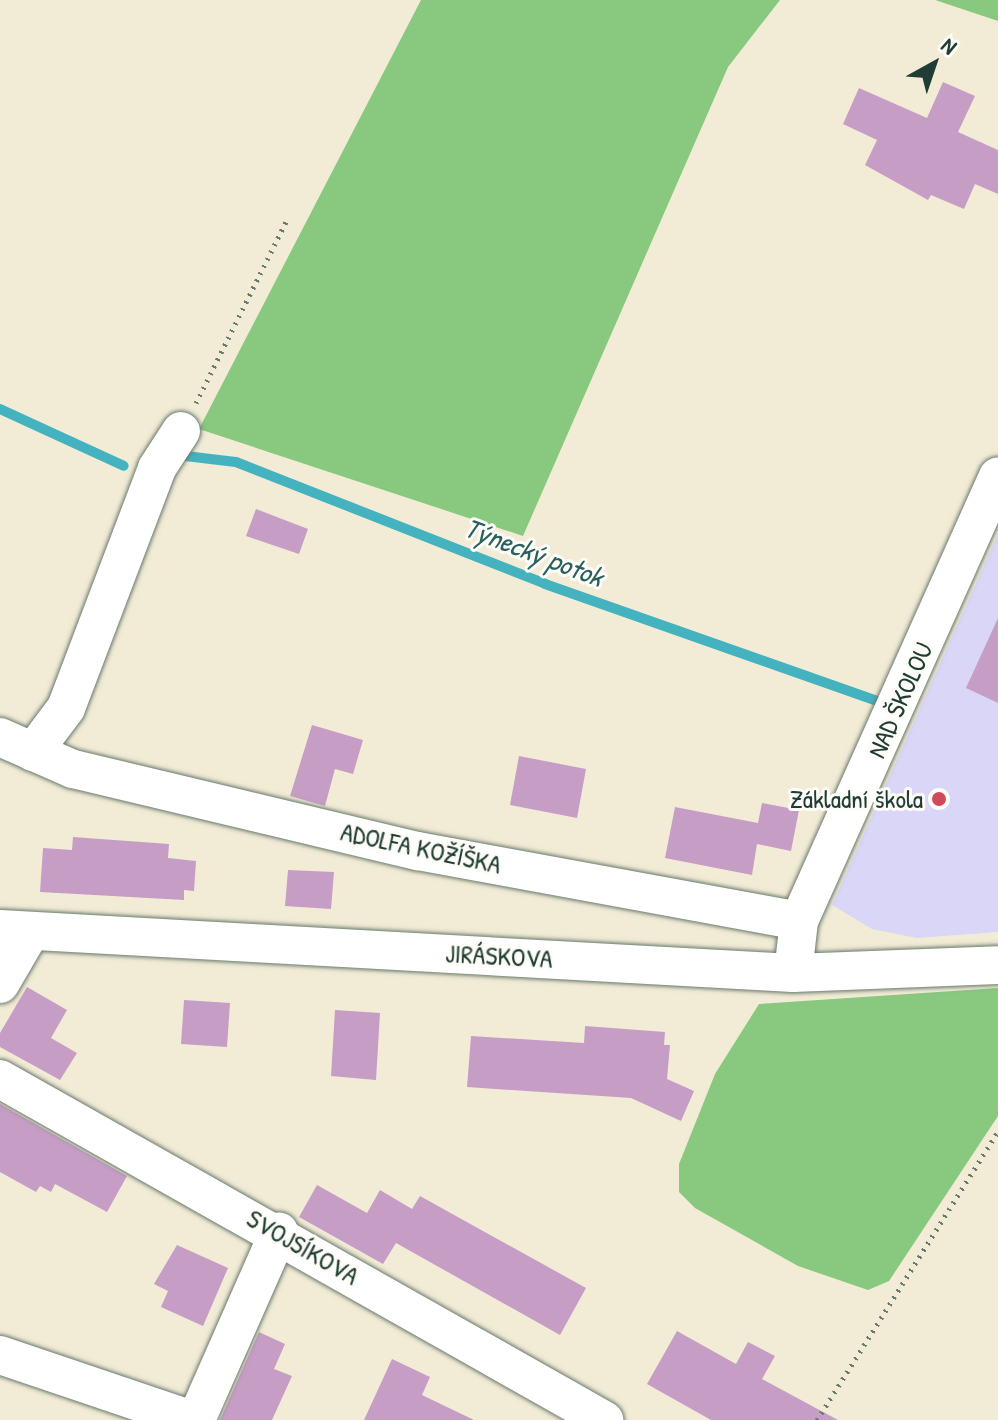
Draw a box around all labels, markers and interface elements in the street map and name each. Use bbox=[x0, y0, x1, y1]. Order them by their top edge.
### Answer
north arrow bbox=[894, 24, 974, 104]
text: N bbox=[935, 30, 964, 61]
water label: Týnecký potok bbox=[460, 510, 608, 594]
street label: NAD ŠKOLOU bbox=[861, 637, 939, 763]
place label: Základní škola bbox=[790, 783, 923, 815]
marker: Základní škola bbox=[930, 790, 948, 808]
street label: ADOLFA KOŽÍŠKA bbox=[338, 816, 504, 880]
street label: JIRÁSKOVA bbox=[445, 938, 553, 974]
street label: SVOJSÍKOVA bbox=[241, 1202, 365, 1292]

